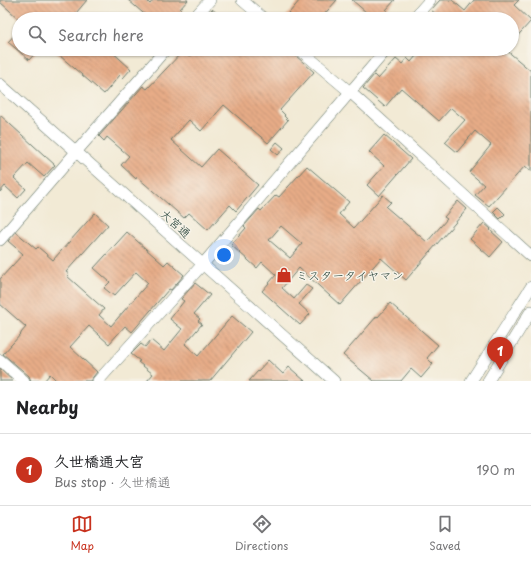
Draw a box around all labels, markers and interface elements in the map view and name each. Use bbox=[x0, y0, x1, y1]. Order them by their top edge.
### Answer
search box bbox=[12, 12, 519, 56]
icon: search bbox=[26, 23, 48, 45]
text: Search here bbox=[58, 23, 144, 46]
street label: 大宮通 bbox=[157, 204, 195, 242]
your location bbox=[214, 245, 234, 265]
shop icon: ミスタータイヤマン bbox=[275, 266, 293, 284]
place label: ミスタータイヤマン bbox=[296, 266, 404, 284]
pin: 1 bbox=[487, 337, 513, 370]
text: Nearby bbox=[16, 394, 78, 420]
text: 久世橋通大宮 bbox=[54, 449, 144, 472]
text: 1 bbox=[26, 460, 32, 479]
text: 190 m bbox=[476, 460, 515, 479]
text: Bus stop · 久世橋通 bbox=[54, 472, 171, 491]
tab: Map bbox=[70, 513, 94, 554]
tab: Directions bbox=[235, 513, 288, 554]
tab: Saved bbox=[429, 513, 461, 554]

